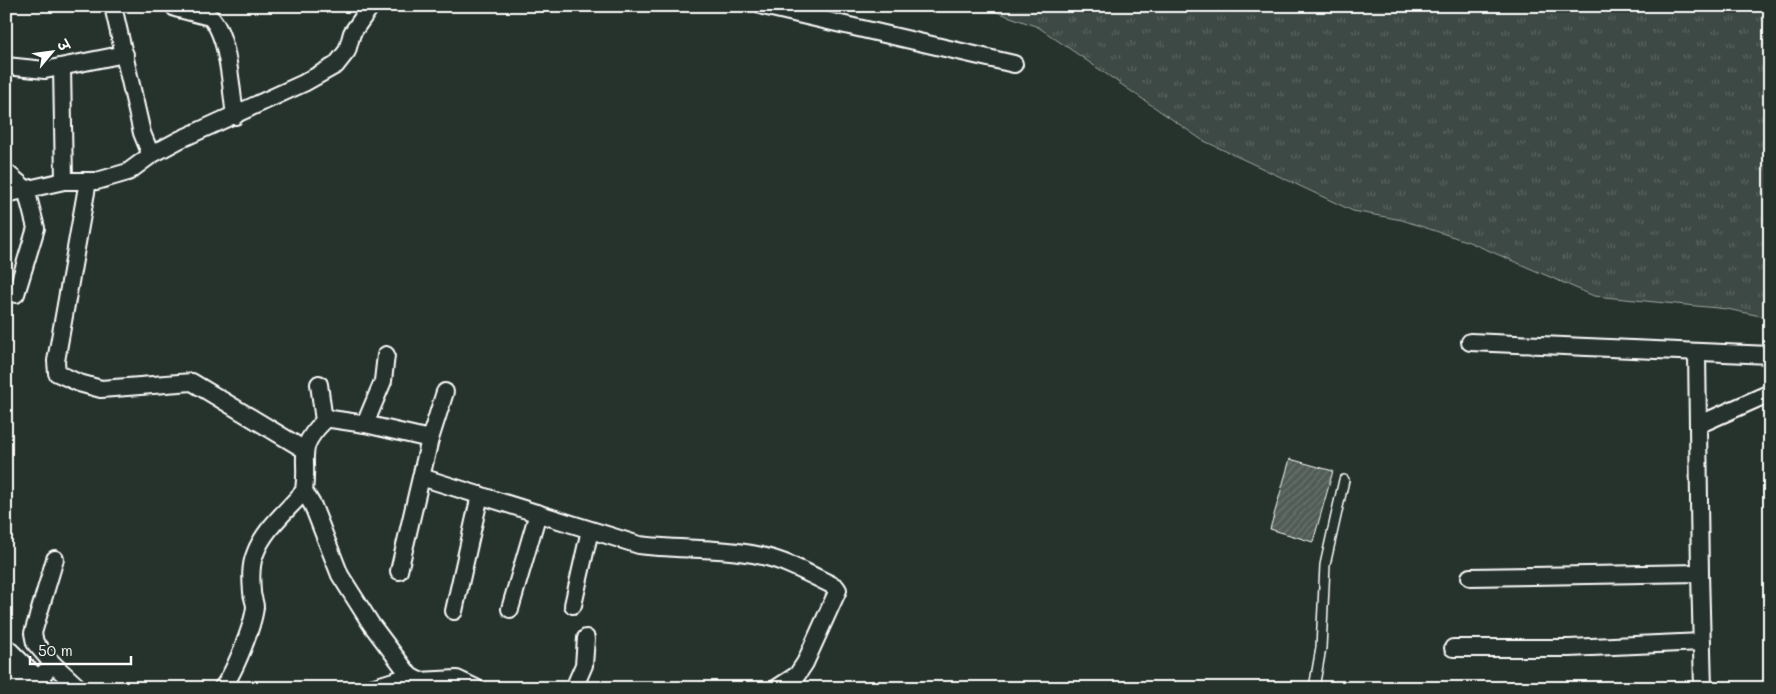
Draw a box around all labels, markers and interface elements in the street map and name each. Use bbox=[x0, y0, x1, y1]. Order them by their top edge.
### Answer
north arrow bbox=[28, 28, 78, 78]
text: उ bbox=[52, 35, 75, 56]
scale bar bbox=[30, 634, 131, 666]
text: 50 m bbox=[38, 640, 73, 660]

